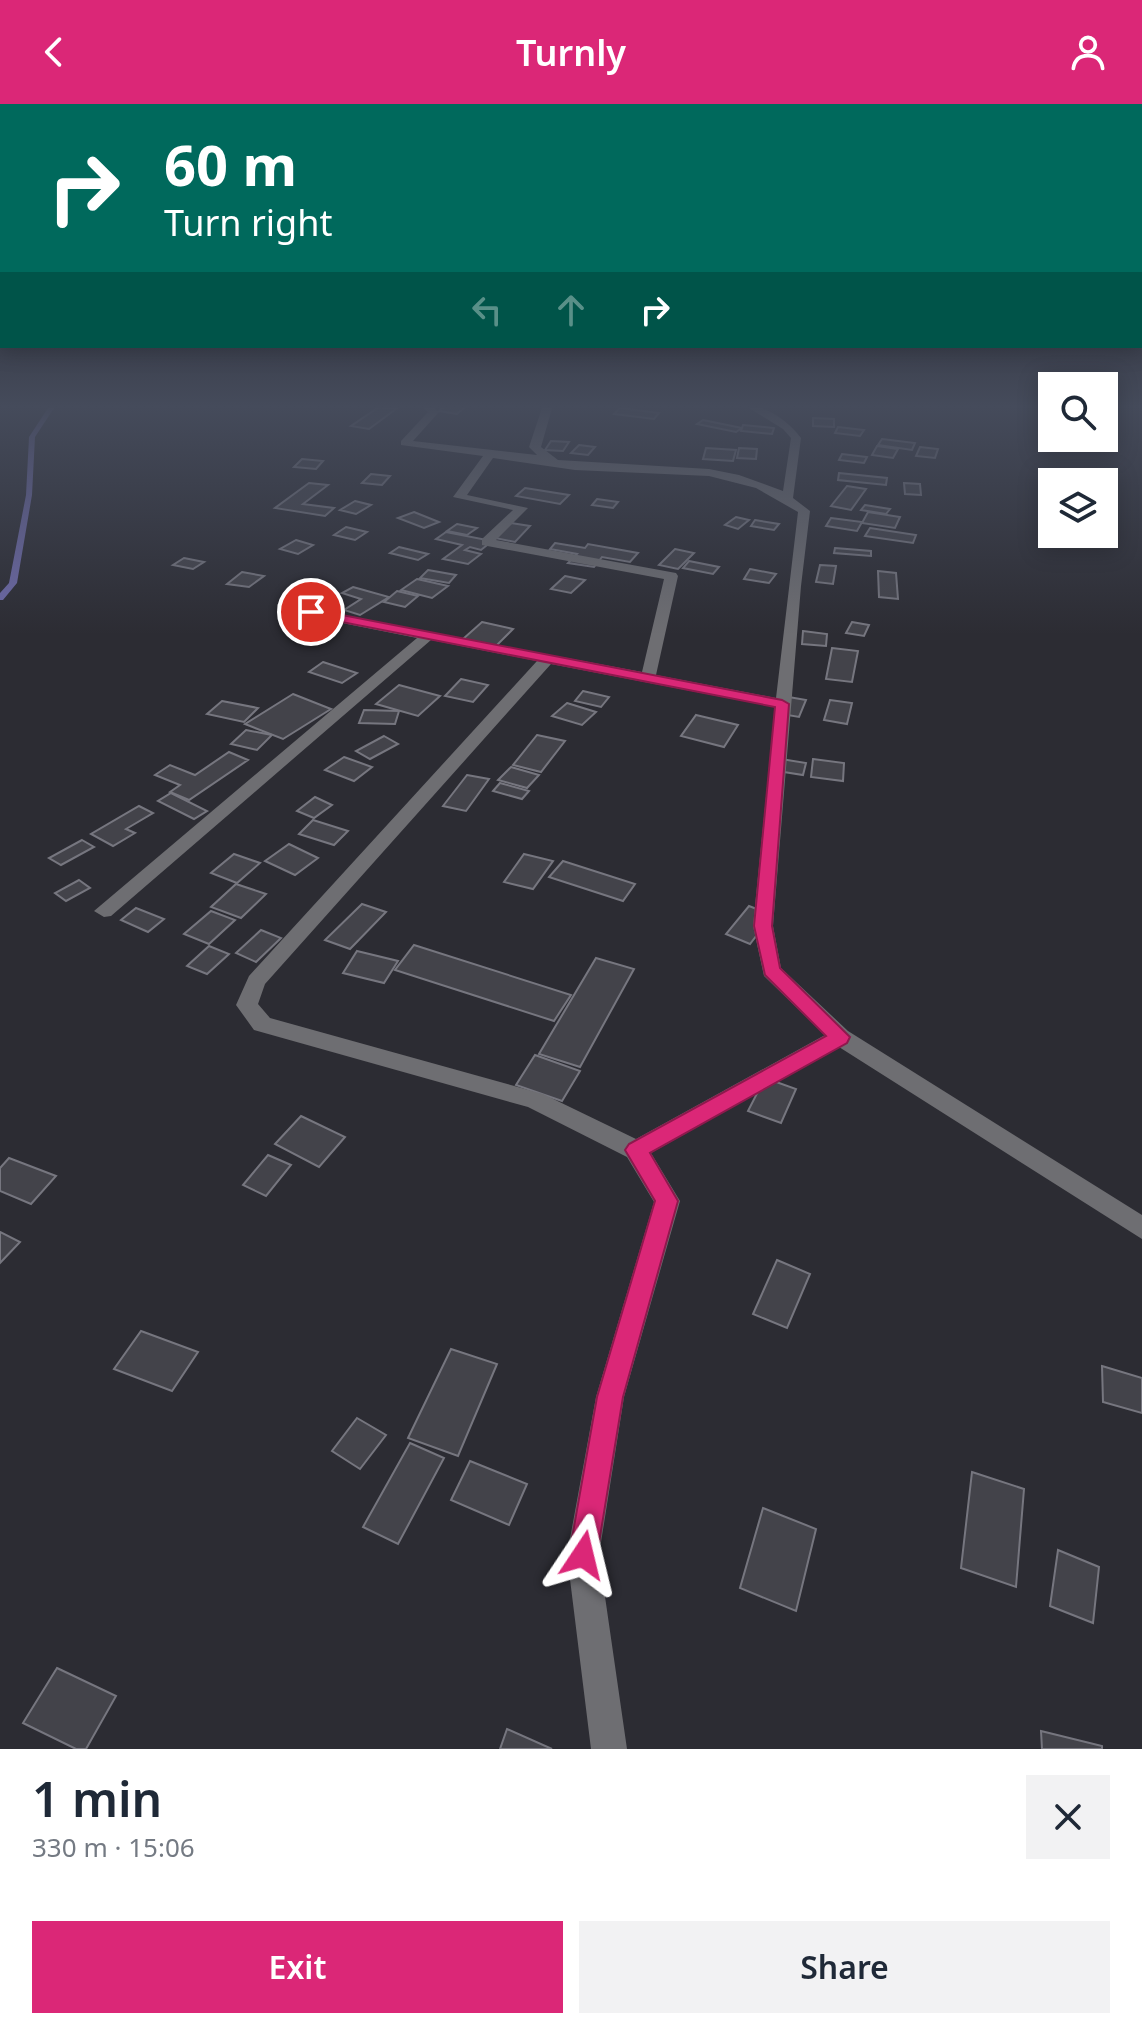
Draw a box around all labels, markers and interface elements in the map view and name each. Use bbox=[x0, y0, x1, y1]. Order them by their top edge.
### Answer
text: Turnly bbox=[516, 28, 626, 77]
icon: back bbox=[32, 30, 76, 74]
icon: person bbox=[1066, 30, 1110, 74]
text: 60 m bbox=[164, 126, 297, 202]
icon: right bbox=[32, 136, 136, 240]
text: Turn right bbox=[164, 198, 332, 247]
icon: left bbox=[465, 288, 509, 332]
icon: ahead bbox=[549, 288, 593, 332]
icon: right bbox=[633, 288, 677, 332]
map controls bbox=[1038, 372, 1118, 548]
button: search bbox=[1038, 372, 1118, 452]
button: layers bbox=[1038, 468, 1118, 548]
pin bbox=[277, 578, 345, 646]
icon: arrive bbox=[289, 590, 333, 634]
position arrow bbox=[541, 1513, 625, 1597]
text: 1 min bbox=[32, 1766, 162, 1831]
button: close bbox=[1026, 1775, 1110, 1859]
text: 330 m · 15:06 bbox=[32, 1829, 195, 1865]
button: Exit bbox=[32, 1921, 563, 2013]
button: Share bbox=[579, 1921, 1110, 2013]

